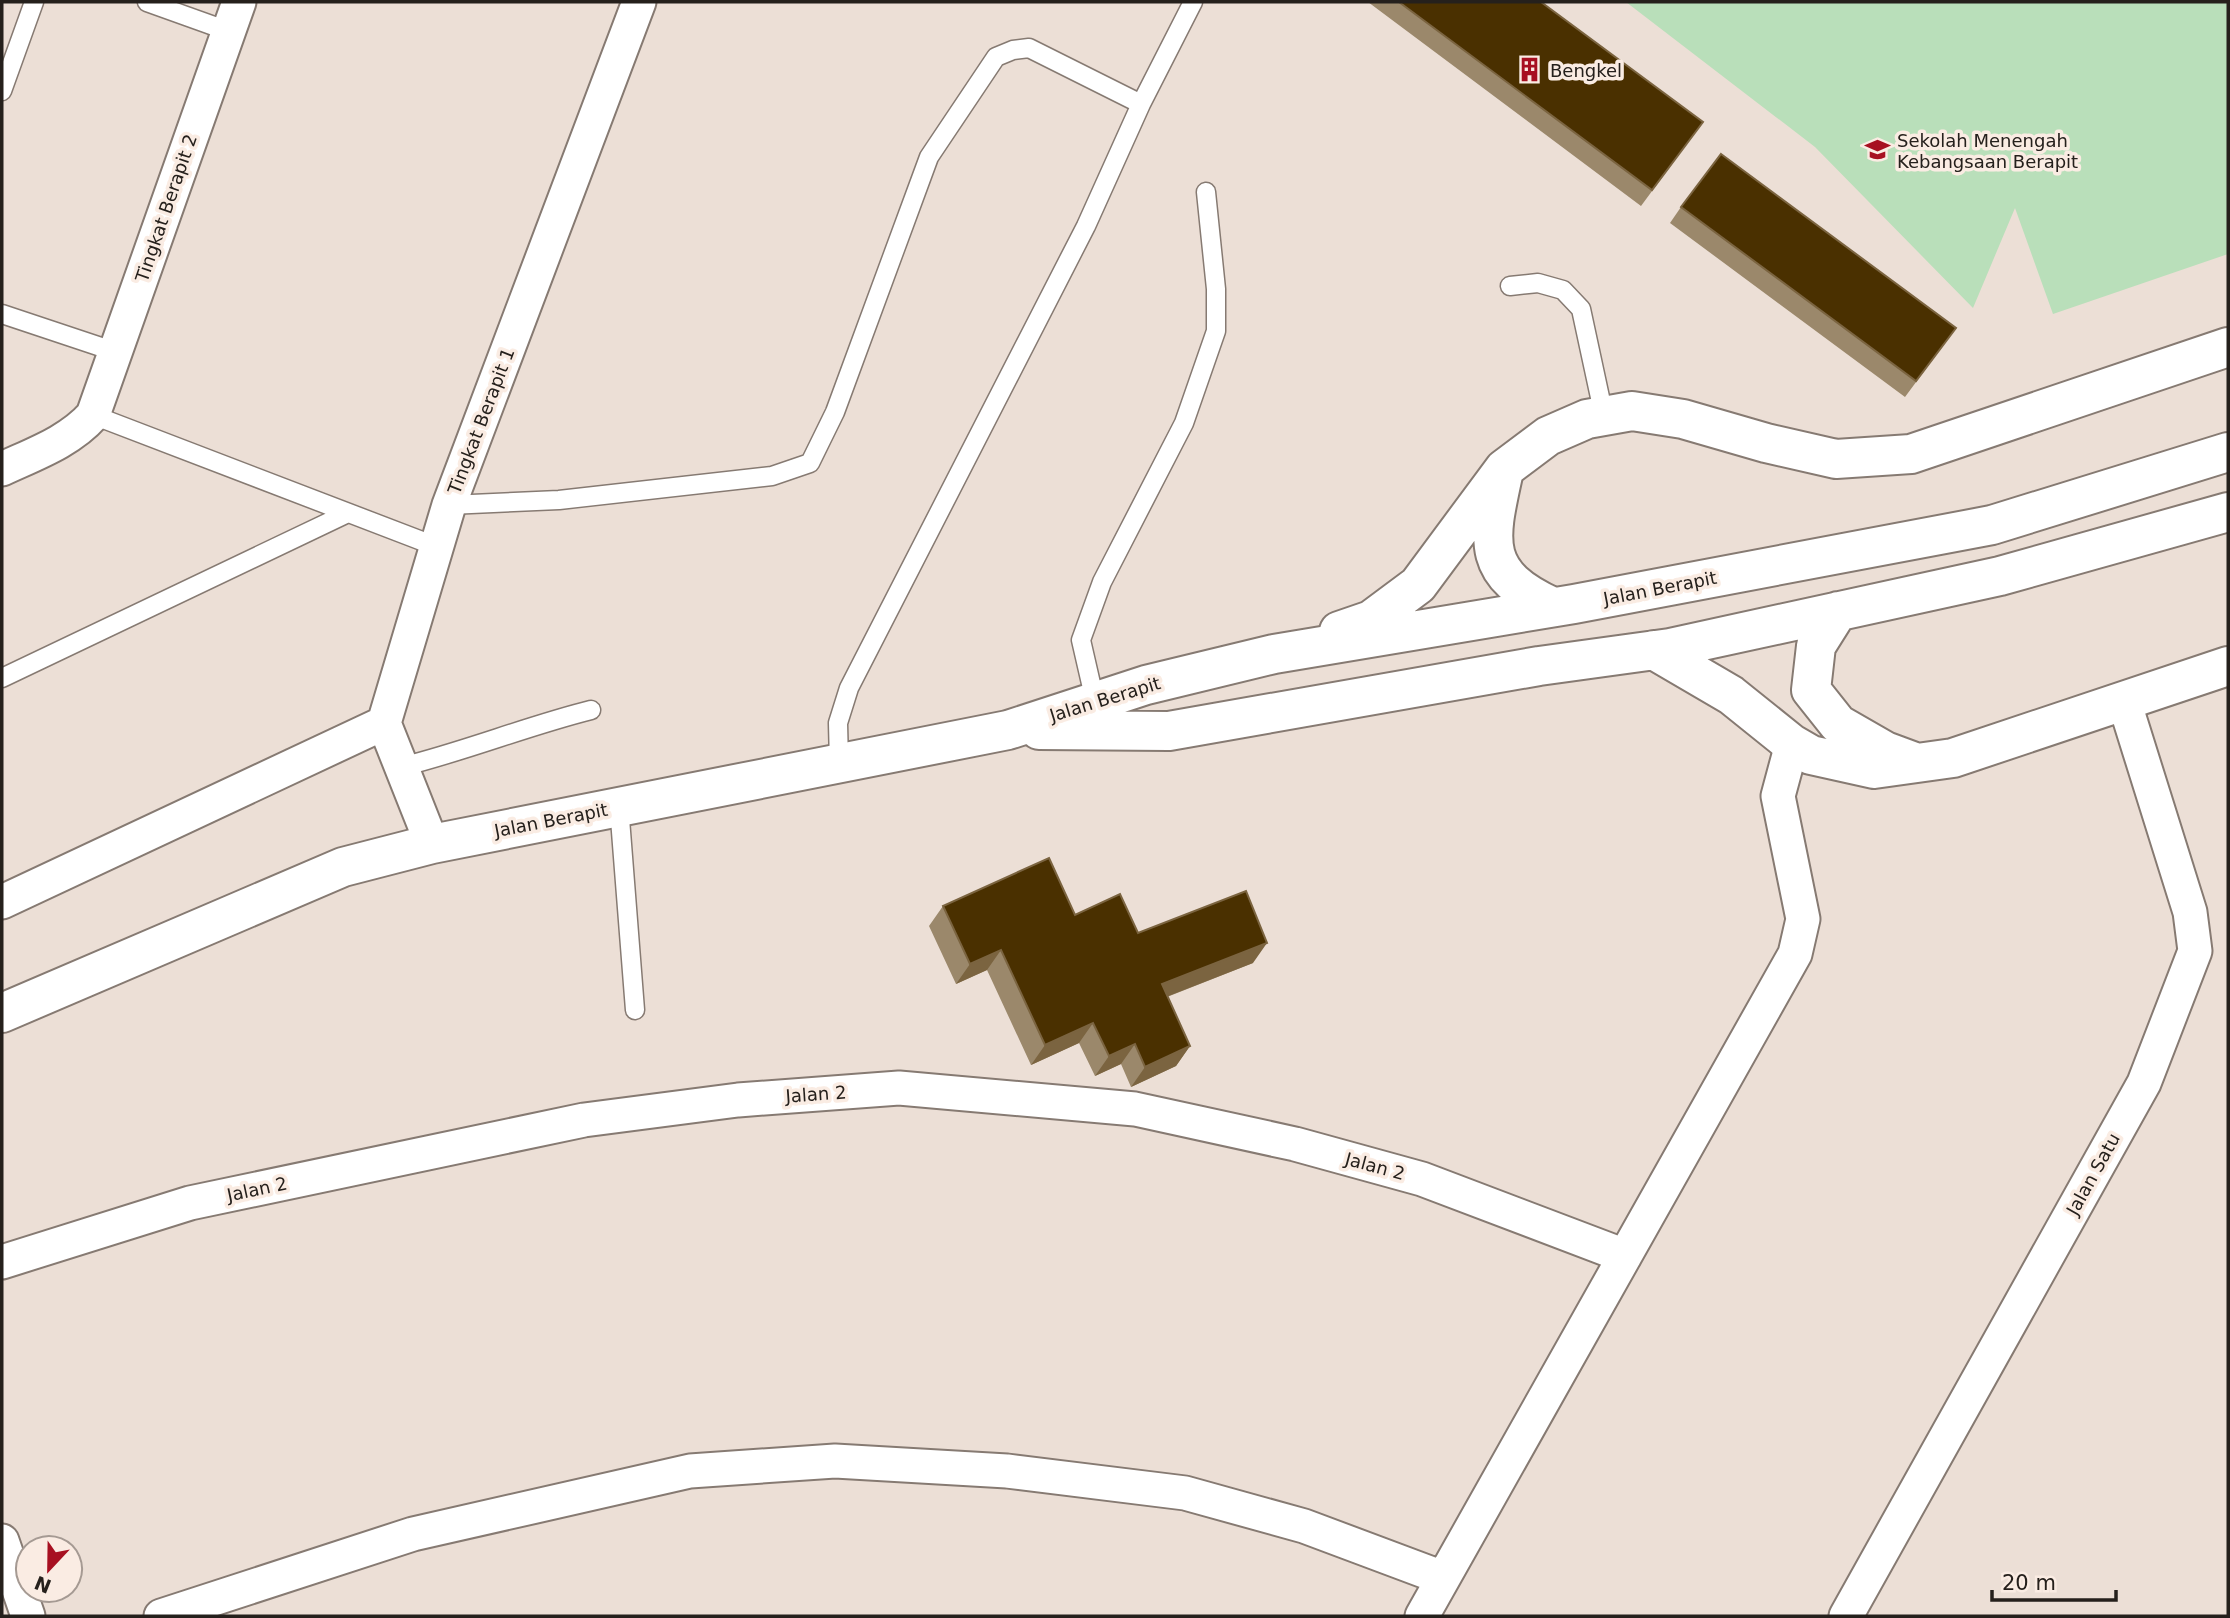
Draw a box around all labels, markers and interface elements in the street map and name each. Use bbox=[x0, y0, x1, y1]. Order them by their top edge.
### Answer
building icon: Bengkel bbox=[1516, 56, 1544, 84]
place label: Bengkel bbox=[1550, 60, 1622, 81]
place label: Sekolah Menengah Kebangsaan Berapit bbox=[1897, 130, 2078, 172]
street label: Tingkat Berapit 2 bbox=[131, 131, 201, 286]
school or university icon: Sekolah Menengah Kebangsaan Berapit bbox=[1863, 136, 1891, 164]
street label: Tingkat Berapit 1 bbox=[443, 345, 519, 498]
street label: Jalan Berapit bbox=[1601, 567, 1718, 609]
street label: Jalan Berapit bbox=[1046, 672, 1163, 726]
street label: Jalan Berapit bbox=[492, 799, 609, 841]
street label: Jalan 2 bbox=[784, 1081, 847, 1107]
street label: Jalan Satu bbox=[2061, 1129, 2124, 1220]
street label: Jalan 2 bbox=[1342, 1148, 1407, 1184]
street label: Jalan 2 bbox=[224, 1172, 289, 1206]
north arrow bbox=[14, 1534, 84, 1604]
scale bar bbox=[1992, 1558, 2116, 1602]
text: 20 m bbox=[2002, 1571, 2056, 1595]
text: N bbox=[31, 1572, 54, 1598]

